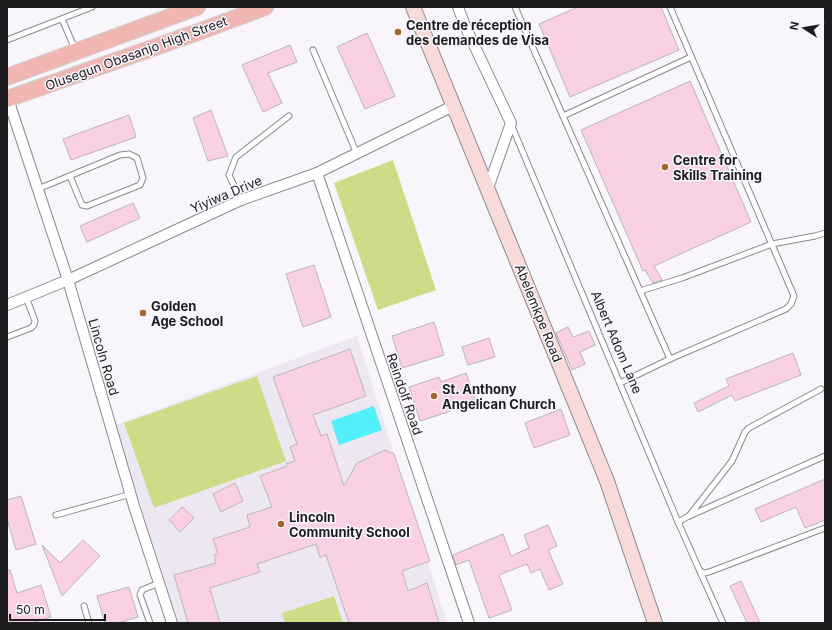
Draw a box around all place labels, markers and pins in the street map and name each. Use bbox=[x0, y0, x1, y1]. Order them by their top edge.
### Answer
place label: Centre de réception des demandes de Visa bbox=[406, 17, 549, 48]
marker: Centre de réception des demandes de Visa bbox=[393, 27, 403, 37]
place label: Centre for Skills Training bbox=[673, 152, 762, 183]
marker: Centre for Skills Training bbox=[660, 162, 670, 172]
place label: Golden Age School bbox=[151, 298, 223, 329]
marker: Golden Age School bbox=[138, 308, 148, 318]
place label: St. Anthony Angelican Church bbox=[442, 381, 556, 412]
marker: St. Anthony Angelican Church bbox=[429, 391, 439, 401]
place label: Lincoln Community School bbox=[289, 509, 410, 540]
marker: Lincoln Community School bbox=[276, 519, 286, 529]

